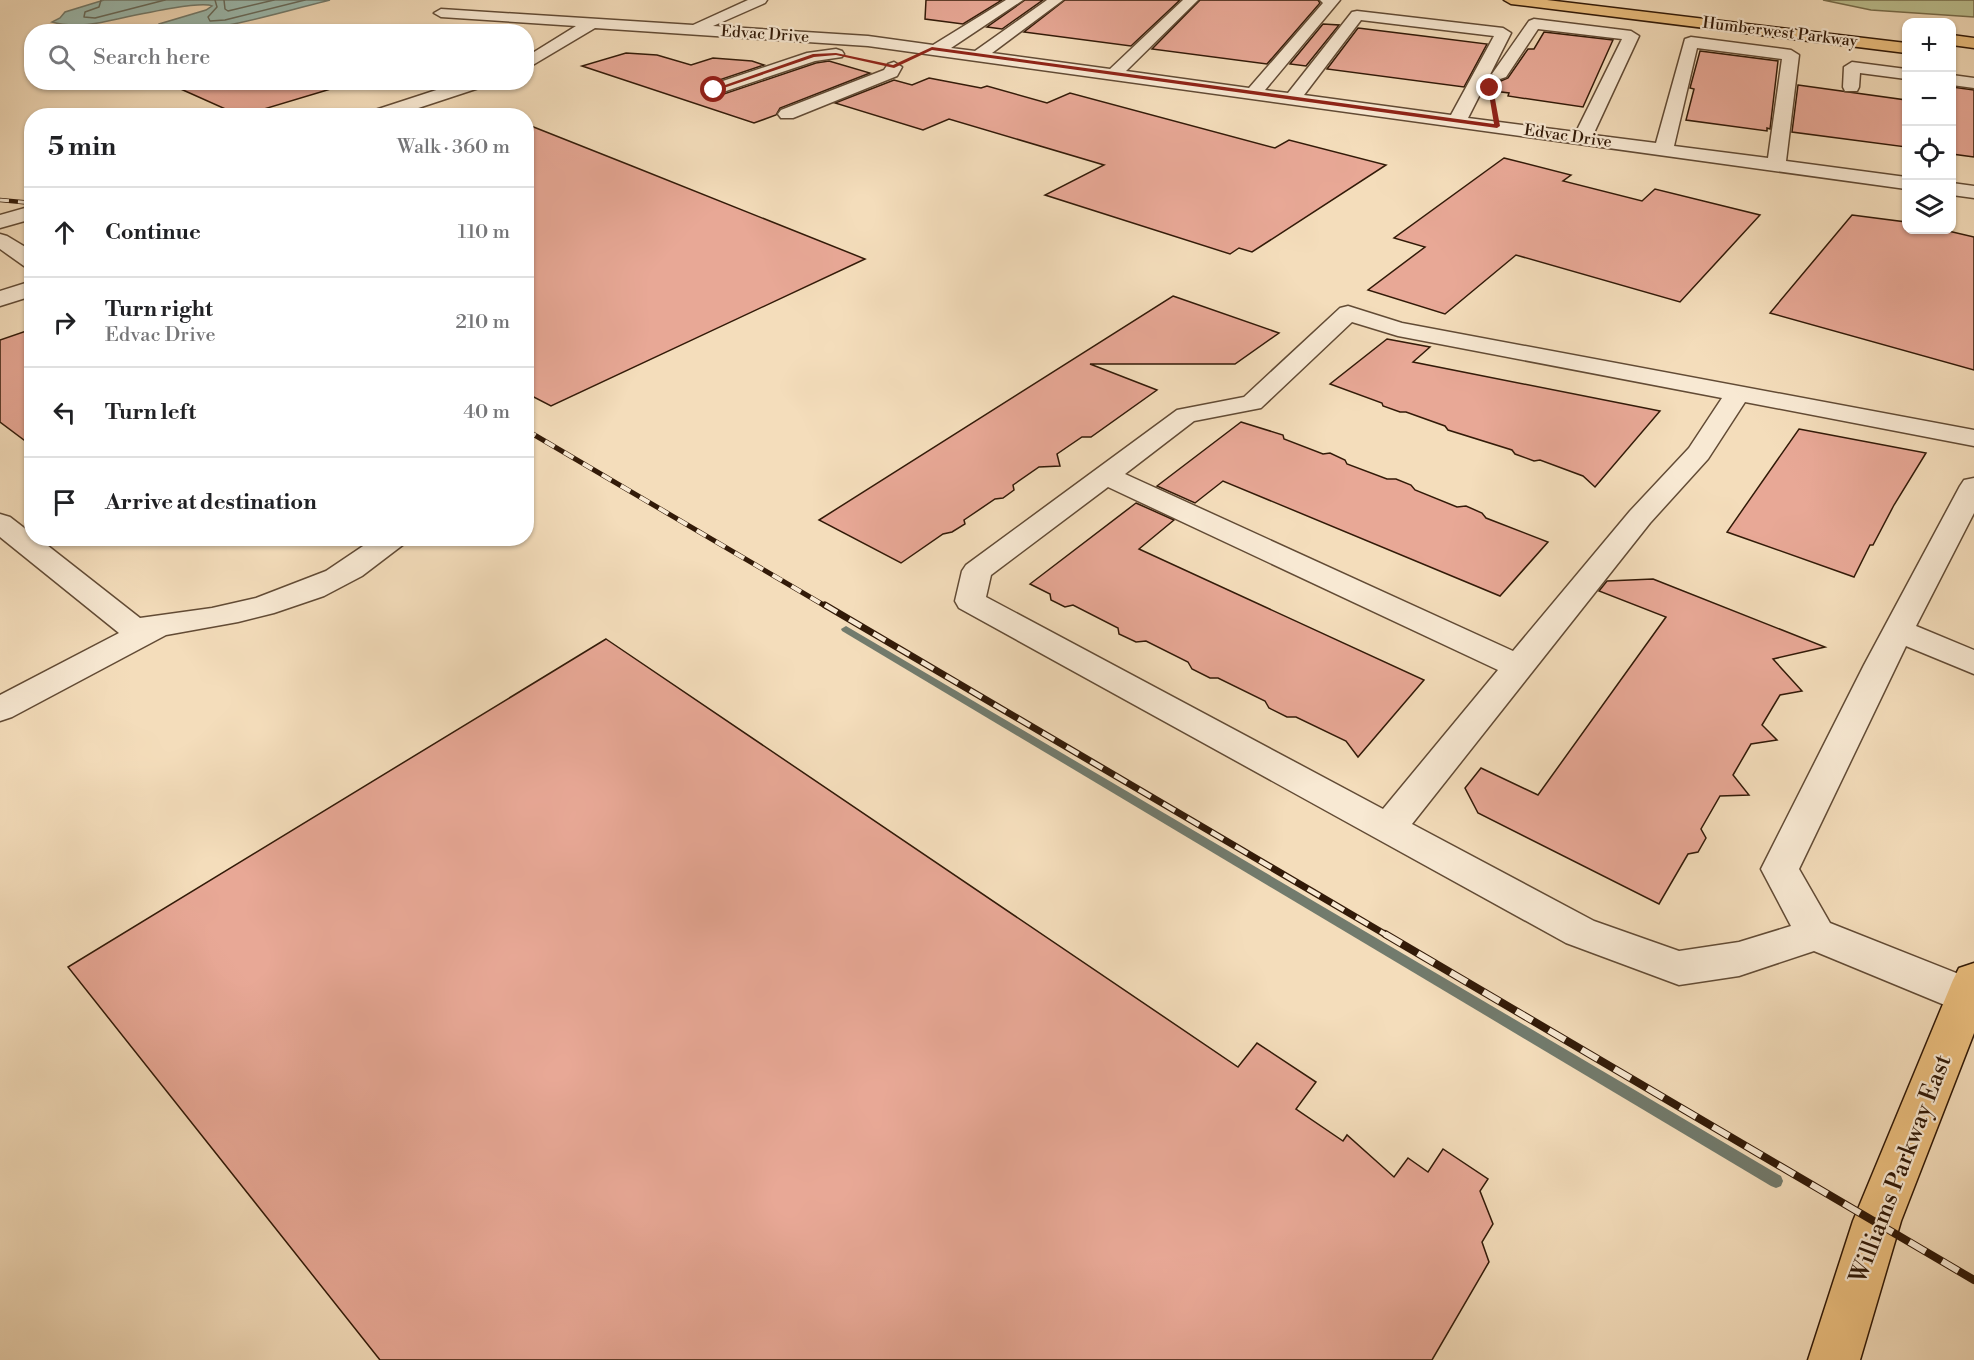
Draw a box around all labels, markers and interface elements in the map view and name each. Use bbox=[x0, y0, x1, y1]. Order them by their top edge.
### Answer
street label: Humberwest Parkway bbox=[1701, 13, 1859, 51]
map controls bbox=[1902, 18, 1956, 234]
button: + bbox=[1902, 18, 1956, 72]
street label: Edvac Drive bbox=[720, 21, 810, 47]
search box bbox=[24, 24, 534, 90]
icon: search bbox=[45, 41, 78, 74]
text: Search here bbox=[93, 44, 210, 71]
button: − bbox=[1902, 72, 1956, 126]
route end bbox=[1476, 74, 1502, 100]
route start bbox=[700, 76, 726, 102]
street label: Edvac Drive bbox=[1523, 120, 1613, 152]
button: locate bbox=[1902, 126, 1956, 180]
text: 5 min bbox=[48, 131, 116, 163]
text: Walk · 360 m bbox=[397, 135, 510, 160]
button: layers bbox=[1902, 180, 1956, 234]
icon: ahead bbox=[48, 216, 81, 249]
text: Continue bbox=[105, 219, 201, 246]
text: 110 m bbox=[458, 220, 510, 245]
text: Turn right bbox=[105, 296, 213, 323]
icon: right bbox=[48, 306, 81, 339]
text: 210 m bbox=[455, 310, 510, 335]
text: Edvac Drive bbox=[105, 323, 216, 348]
icon: left bbox=[48, 396, 81, 429]
text: Turn left bbox=[105, 399, 196, 426]
text: 40 m bbox=[463, 400, 510, 425]
icon: arrive bbox=[48, 486, 81, 519]
text: Arrive at destination bbox=[105, 489, 317, 516]
street label: Williams Parkway East bbox=[1843, 1050, 1959, 1289]

